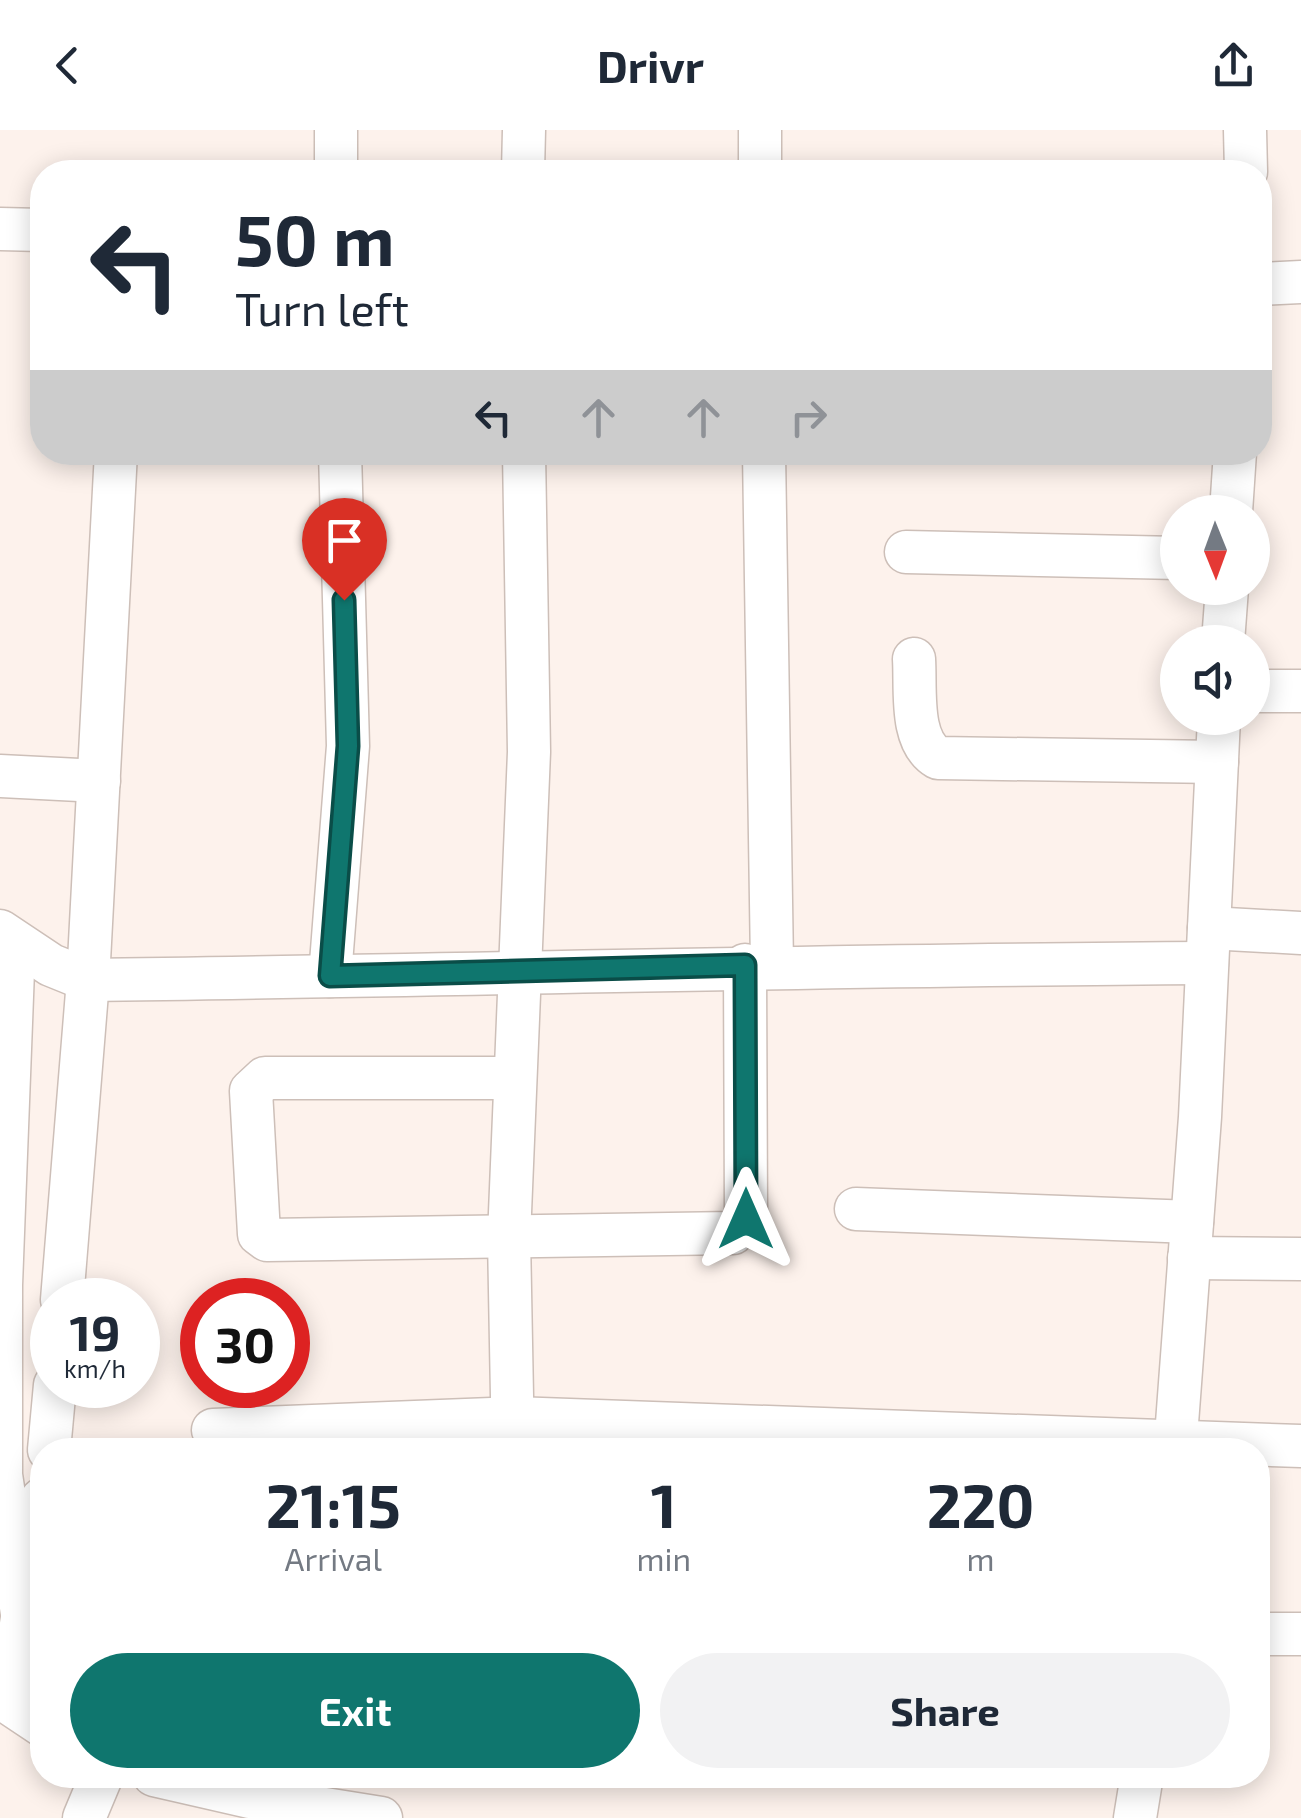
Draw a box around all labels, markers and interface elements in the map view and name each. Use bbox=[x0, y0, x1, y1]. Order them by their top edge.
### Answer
icon: back bbox=[40, 38, 95, 93]
text: Drivr bbox=[597, 38, 704, 92]
icon: share bbox=[1206, 38, 1261, 93]
text: 50 m bbox=[235, 196, 395, 280]
icon: left bbox=[70, 200, 200, 330]
text: Turn left bbox=[235, 281, 409, 335]
icon: left bbox=[466, 390, 521, 445]
icon: ahead bbox=[571, 390, 626, 445]
icon: ahead bbox=[676, 390, 731, 445]
icon: right bbox=[781, 390, 836, 445]
north arrow bbox=[1160, 495, 1270, 605]
map controls bbox=[1160, 495, 1270, 735]
pin bbox=[302, 498, 387, 601]
icon: arrive bbox=[317, 513, 372, 568]
button: sound bbox=[1160, 625, 1270, 735]
position arrow bbox=[694, 1167, 798, 1271]
speed limit sign: 30 bbox=[180, 1278, 310, 1408]
text: 19 bbox=[69, 1301, 121, 1361]
text: km/h bbox=[64, 1353, 126, 1383]
text: 21:15 bbox=[266, 1468, 401, 1540]
text: 1 bbox=[651, 1468, 677, 1540]
text: 220 bbox=[927, 1468, 1034, 1540]
text: Arrival bbox=[285, 1539, 382, 1577]
text: min bbox=[637, 1539, 691, 1577]
text: m bbox=[967, 1539, 995, 1577]
button: Exit bbox=[70, 1653, 640, 1768]
button: Share bbox=[660, 1653, 1230, 1768]

